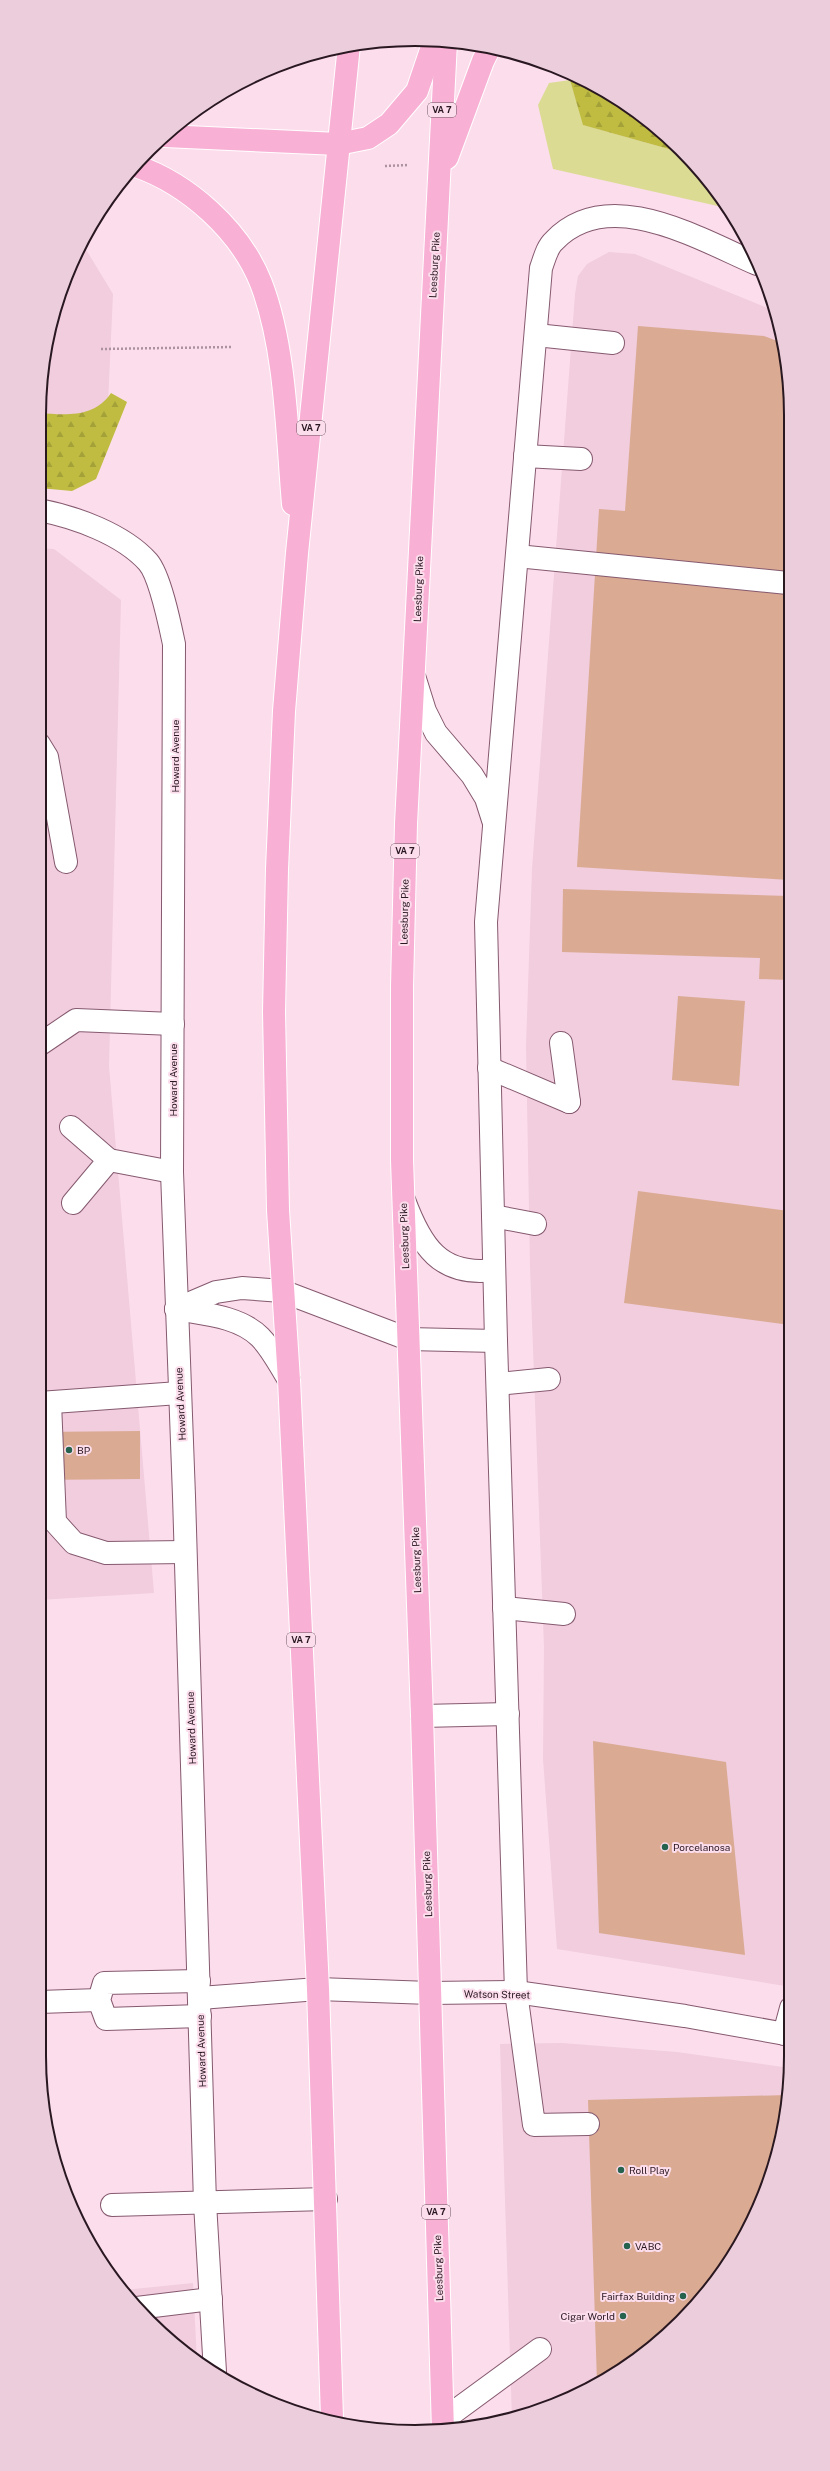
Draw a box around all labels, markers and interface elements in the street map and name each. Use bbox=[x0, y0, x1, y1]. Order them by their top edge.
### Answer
road number: VA 7 bbox=[428, 103, 456, 117]
street label: Leesburg Pike bbox=[426, 231, 442, 298]
road number: VA 7 bbox=[297, 421, 325, 435]
street label: Leesburg Pike bbox=[411, 555, 425, 622]
street label: Howard Avenue bbox=[169, 719, 181, 792]
road number: VA 7 bbox=[391, 844, 419, 858]
street label: Leesburg Pike bbox=[397, 879, 411, 945]
street label: Howard Avenue bbox=[167, 1043, 179, 1116]
street label: Leesburg Pike bbox=[397, 1202, 411, 1269]
street label: Howard Avenue bbox=[172, 1367, 188, 1441]
place label: BP bbox=[77, 1444, 91, 1456]
marker: BP bbox=[64, 1445, 74, 1455]
street label: Leesburg Pike bbox=[409, 1526, 423, 1593]
road number: VA 7 bbox=[287, 1633, 315, 1647]
street label: Howard Avenue bbox=[184, 1691, 198, 1765]
place label: Porcelanosa bbox=[673, 1841, 730, 1853]
marker: Porcelanosa bbox=[660, 1842, 670, 1852]
street label: Leesburg Pike bbox=[420, 1850, 434, 1917]
street label: Watson Street bbox=[464, 1987, 530, 2001]
street label: Howard Avenue bbox=[194, 2014, 208, 2088]
place label: Roll Play bbox=[629, 2164, 670, 2176]
marker: Roll Play bbox=[616, 2165, 626, 2175]
road number: VA 7 bbox=[422, 2205, 450, 2219]
street label: Leesburg Pike bbox=[431, 2234, 445, 2301]
place label: VABC bbox=[635, 2240, 661, 2252]
marker: VABC bbox=[622, 2241, 632, 2251]
place label: Fairfax Building bbox=[601, 2290, 675, 2302]
marker: Fairfax Building bbox=[678, 2291, 688, 2301]
place label: Cigar World bbox=[561, 2310, 615, 2322]
marker: Cigar World bbox=[618, 2311, 628, 2321]

